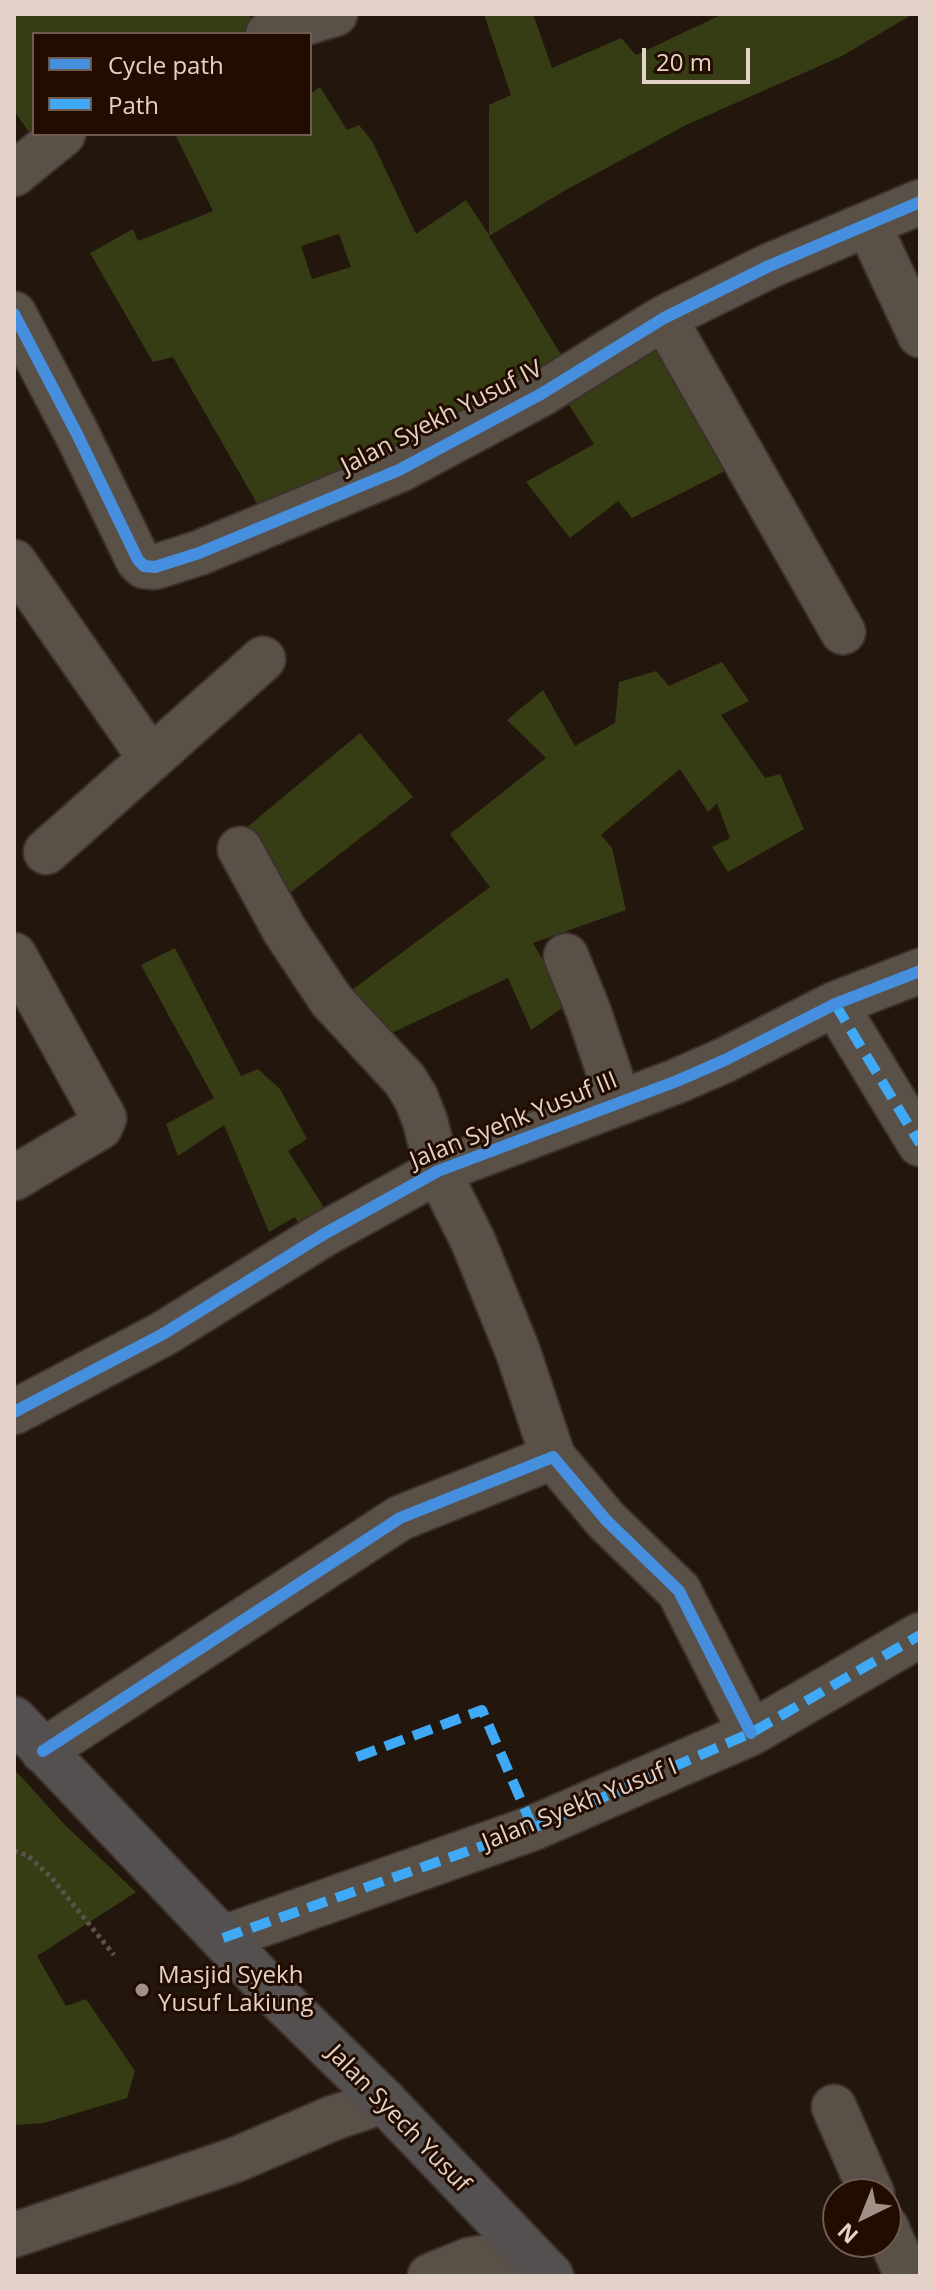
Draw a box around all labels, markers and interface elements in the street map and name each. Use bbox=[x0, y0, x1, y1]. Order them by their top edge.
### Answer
legend bbox=[32, 32, 312, 136]
scale bar bbox=[646, 32, 754, 82]
text: 20 m bbox=[656, 45, 712, 78]
text: Cycle path bbox=[108, 48, 224, 81]
text: Path bbox=[108, 88, 159, 121]
street label: Jalan Syekh Yusuf IV bbox=[337, 355, 547, 481]
street label: Jalan Syehk Yusuf III bbox=[406, 1066, 622, 1176]
street label: Jalan Syekh Yusuf I bbox=[478, 1753, 682, 1857]
place label: Masjid Syekh Yusuf Lakiung bbox=[158, 1962, 314, 2018]
marker: Masjid Syekh Yusuf Lakiung bbox=[133, 1981, 151, 1999]
street label: Jalan Syech Yusuf bbox=[320, 2039, 476, 2199]
north arrow bbox=[822, 2178, 902, 2258]
text: N bbox=[830, 2217, 864, 2251]

